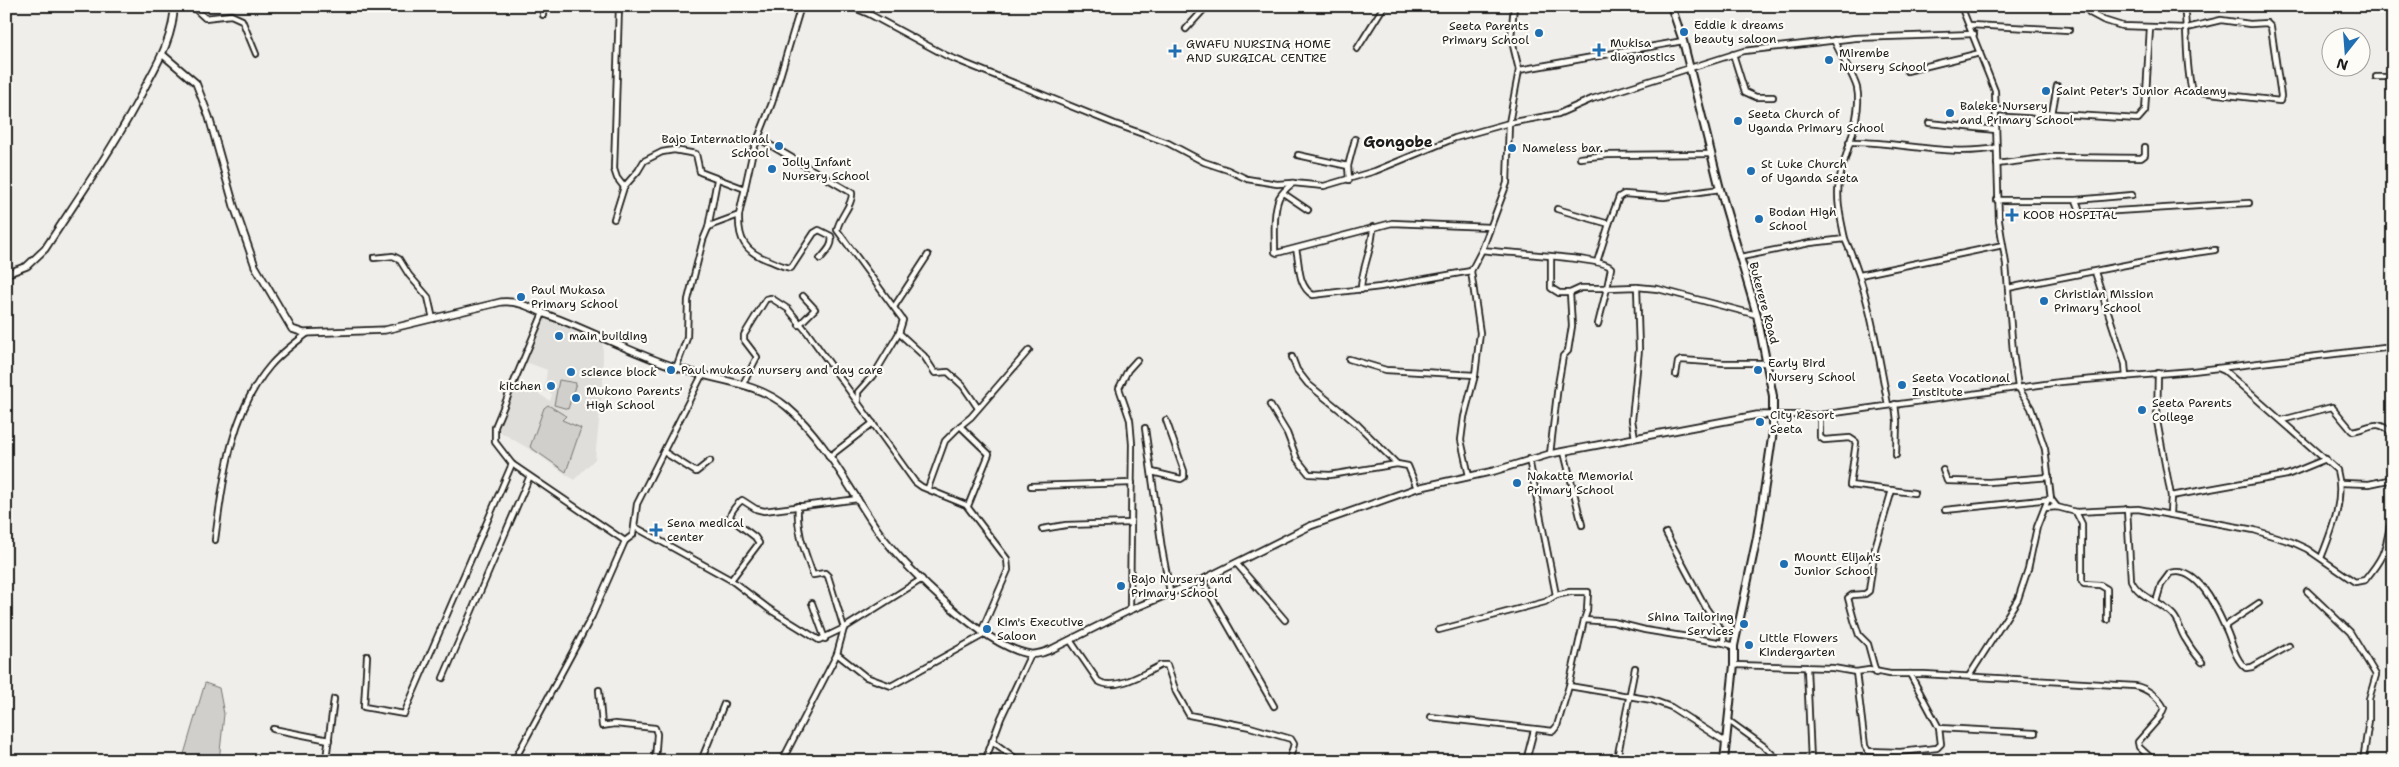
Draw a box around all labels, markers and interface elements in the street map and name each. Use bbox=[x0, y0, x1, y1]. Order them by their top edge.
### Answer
place label: Eddie k dreams beauty saloon bbox=[1694, 17, 1784, 47]
place label: Seeta Parents Primary School bbox=[1442, 18, 1529, 48]
marker: Eddie k dreams beauty saloon bbox=[1678, 26, 1690, 38]
marker: Seeta Parents Primary School bbox=[1533, 27, 1545, 39]
north arrow bbox=[2322, 28, 2372, 78]
place label: Mukisa diagnostics bbox=[1610, 35, 1676, 65]
place label: GWAFU NURSING HOME AND SURGICAL CENTRE bbox=[1186, 36, 1331, 66]
marker: Mukisa diagnostics bbox=[1592, 43, 1606, 57]
marker: GWAFU NURSING HOME AND SURGICAL CENTRE bbox=[1168, 44, 1182, 58]
place label: Mirembe Nursery School bbox=[1839, 45, 1927, 75]
marker: Mirembe Nursery School bbox=[1823, 54, 1835, 66]
text: N bbox=[2334, 54, 2350, 75]
place label: Saint Peter's Junior Academy bbox=[2056, 83, 2227, 99]
marker: Saint Peter's Junior Academy bbox=[2040, 85, 2052, 97]
place label: Baleke Nursery and Primary School bbox=[1960, 98, 2074, 128]
place label: Seeta Church of Uganda Primary School bbox=[1748, 106, 1885, 136]
marker: Baleke Nursery and Primary School bbox=[1944, 107, 1956, 119]
marker: Seeta Church of Uganda Primary School bbox=[1732, 115, 1744, 127]
place label: Bajo International School bbox=[662, 131, 769, 161]
district label: Gongobe bbox=[1363, 132, 1433, 152]
marker: Bajo International School bbox=[773, 140, 785, 152]
place label: Nameless bar. bbox=[1522, 140, 1603, 156]
marker: Nameless bar. bbox=[1506, 142, 1518, 154]
place label: Jolly Infant Nursery School bbox=[782, 154, 870, 184]
place label: St Luke Church of Uganda Seeta bbox=[1761, 156, 1859, 186]
marker: Jolly Infant Nursery School bbox=[766, 163, 778, 175]
marker: St Luke Church of Uganda Seeta bbox=[1745, 165, 1757, 177]
place label: Bodan High School bbox=[1769, 204, 1837, 234]
place label: KOOB HOSPITAL bbox=[2023, 207, 2118, 223]
marker: KOOB HOSPITAL bbox=[2005, 208, 2019, 222]
marker: Bodan High School bbox=[1753, 213, 1765, 225]
street label: Bukerere Road bbox=[1745, 260, 1783, 346]
place label: Paul Mukasa Primary School bbox=[531, 282, 618, 312]
place label: Christian Mission Primary School bbox=[2054, 286, 2154, 316]
marker: Paul Mukasa Primary School bbox=[515, 291, 527, 303]
marker: Christian Mission Primary School bbox=[2038, 295, 2050, 307]
place label: main building bbox=[569, 328, 647, 344]
marker: main building bbox=[553, 330, 565, 342]
place label: Early Bird Nursery School bbox=[1768, 355, 1856, 385]
place label: Paul mukasa nursery and day care bbox=[681, 362, 883, 378]
place label: science block bbox=[581, 364, 657, 380]
marker: Paul mukasa nursery and day care bbox=[665, 364, 677, 376]
marker: Early Bird Nursery School bbox=[1752, 364, 1764, 376]
marker: science block bbox=[565, 366, 577, 378]
place label: Seeta Vocational Institute bbox=[1912, 370, 2010, 400]
place label: kitchen bbox=[499, 378, 541, 394]
marker: Seeta Vocational Institute bbox=[1896, 379, 1908, 391]
marker: kitchen bbox=[545, 380, 557, 392]
place label: Mukono Parents' High School bbox=[586, 383, 683, 413]
marker: Mukono Parents' High School bbox=[570, 392, 582, 404]
place label: Seeta Parents College bbox=[2152, 395, 2232, 425]
marker: Seeta Parents College bbox=[2136, 404, 2148, 416]
place label: City Resort Seeta bbox=[1770, 407, 1835, 437]
marker: City Resort Seeta bbox=[1754, 416, 1766, 428]
place label: Nakatte Memorial Primary School bbox=[1527, 468, 1633, 498]
marker: Nakatte Memorial Primary School bbox=[1511, 477, 1523, 489]
place label: Sena medical center bbox=[667, 515, 744, 545]
marker: Sena medical center bbox=[649, 523, 663, 537]
place label: Mountt Elijah's Junior School bbox=[1794, 549, 1881, 579]
marker: Mountt Elijah's Junior School bbox=[1778, 558, 1790, 570]
place label: Bajo Nursery and Primary School bbox=[1131, 571, 1232, 601]
marker: Bajo Nursery and Primary School bbox=[1115, 580, 1127, 592]
place label: Shina Tailoring Services bbox=[1648, 609, 1734, 639]
place label: Kim's Executive Saloon bbox=[997, 614, 1084, 644]
marker: Shina Tailoring Services bbox=[1738, 618, 1750, 630]
marker: Kim's Executive Saloon bbox=[981, 623, 993, 635]
place label: Little Flowers Kindergarten bbox=[1759, 630, 1838, 660]
marker: Little Flowers Kindergarten bbox=[1743, 639, 1755, 651]

